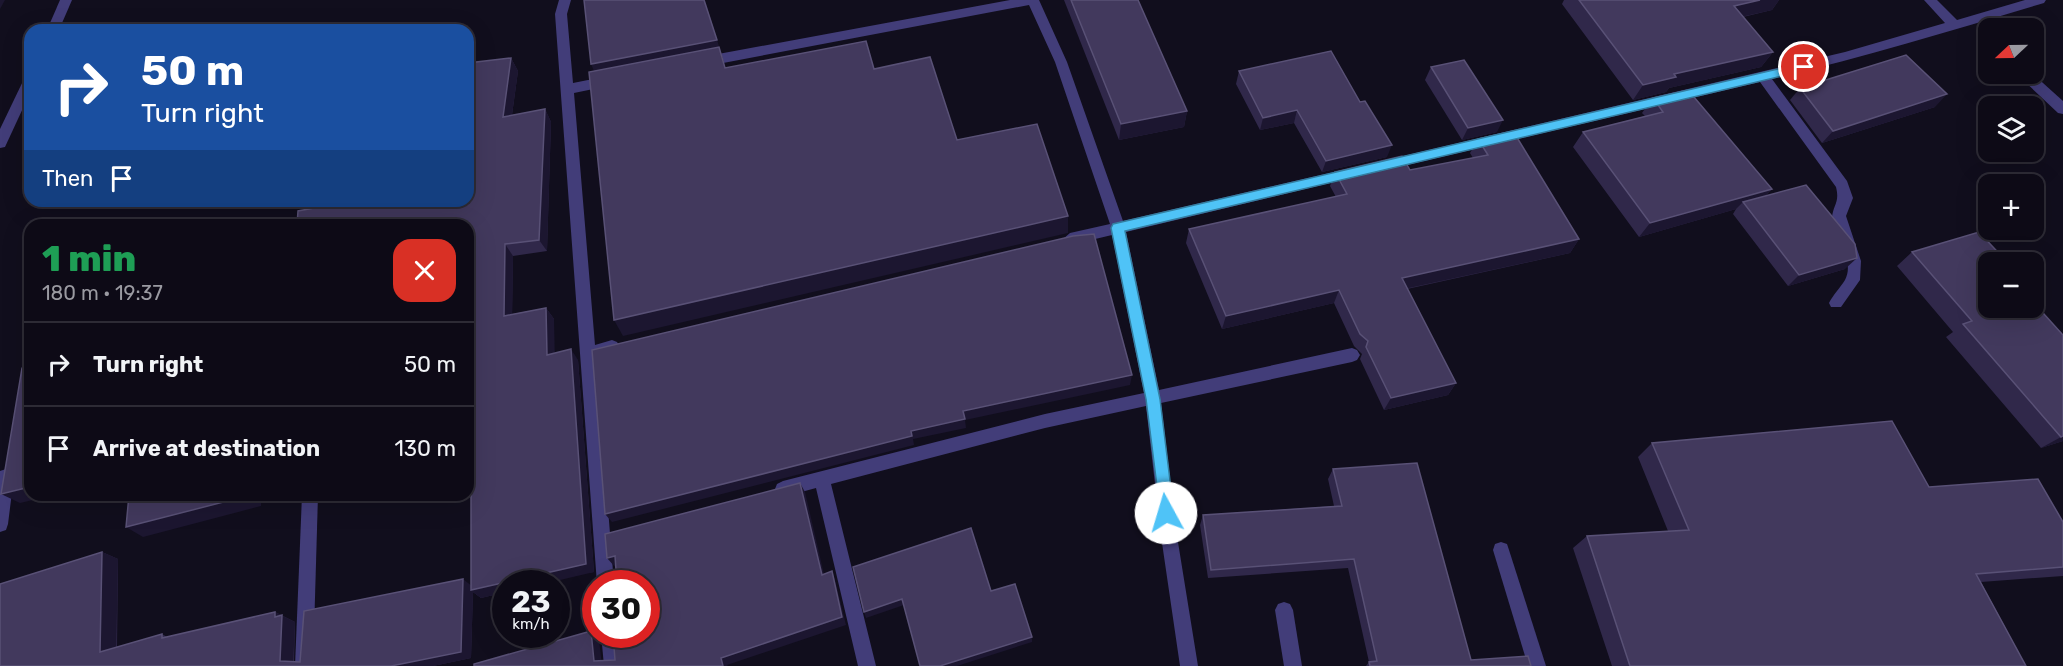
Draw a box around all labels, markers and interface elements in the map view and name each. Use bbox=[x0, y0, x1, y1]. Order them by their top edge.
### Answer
north arrow bbox=[1978, 18, 2044, 84]
map controls bbox=[1978, 18, 2044, 318]
pin bbox=[1778, 41, 1829, 92]
text: 50 m bbox=[141, 46, 244, 96]
icon: right bbox=[42, 48, 120, 126]
icon: arrive bbox=[1787, 50, 1820, 83]
button: layers bbox=[1978, 96, 2044, 162]
text: Turn right bbox=[141, 97, 264, 129]
icon: arrive bbox=[105, 162, 138, 195]
text: Then bbox=[42, 165, 93, 192]
button: + bbox=[1978, 174, 2044, 240]
text: 1 min bbox=[42, 237, 136, 280]
button: close bbox=[393, 239, 456, 302]
button: − bbox=[1978, 252, 2044, 318]
text: 180 m · 19:37 bbox=[42, 281, 163, 305]
icon: right bbox=[42, 348, 75, 381]
text: Turn right bbox=[93, 351, 203, 378]
text: 50 m bbox=[404, 351, 456, 378]
icon: arrive bbox=[42, 432, 75, 465]
text: Arrive at destination bbox=[93, 435, 320, 462]
text: 130 m bbox=[394, 435, 456, 462]
position arrow bbox=[1134, 481, 1198, 545]
speed limit sign: 30 bbox=[582, 570, 660, 648]
text: 23 bbox=[511, 584, 551, 620]
text: km/h bbox=[512, 615, 550, 633]

